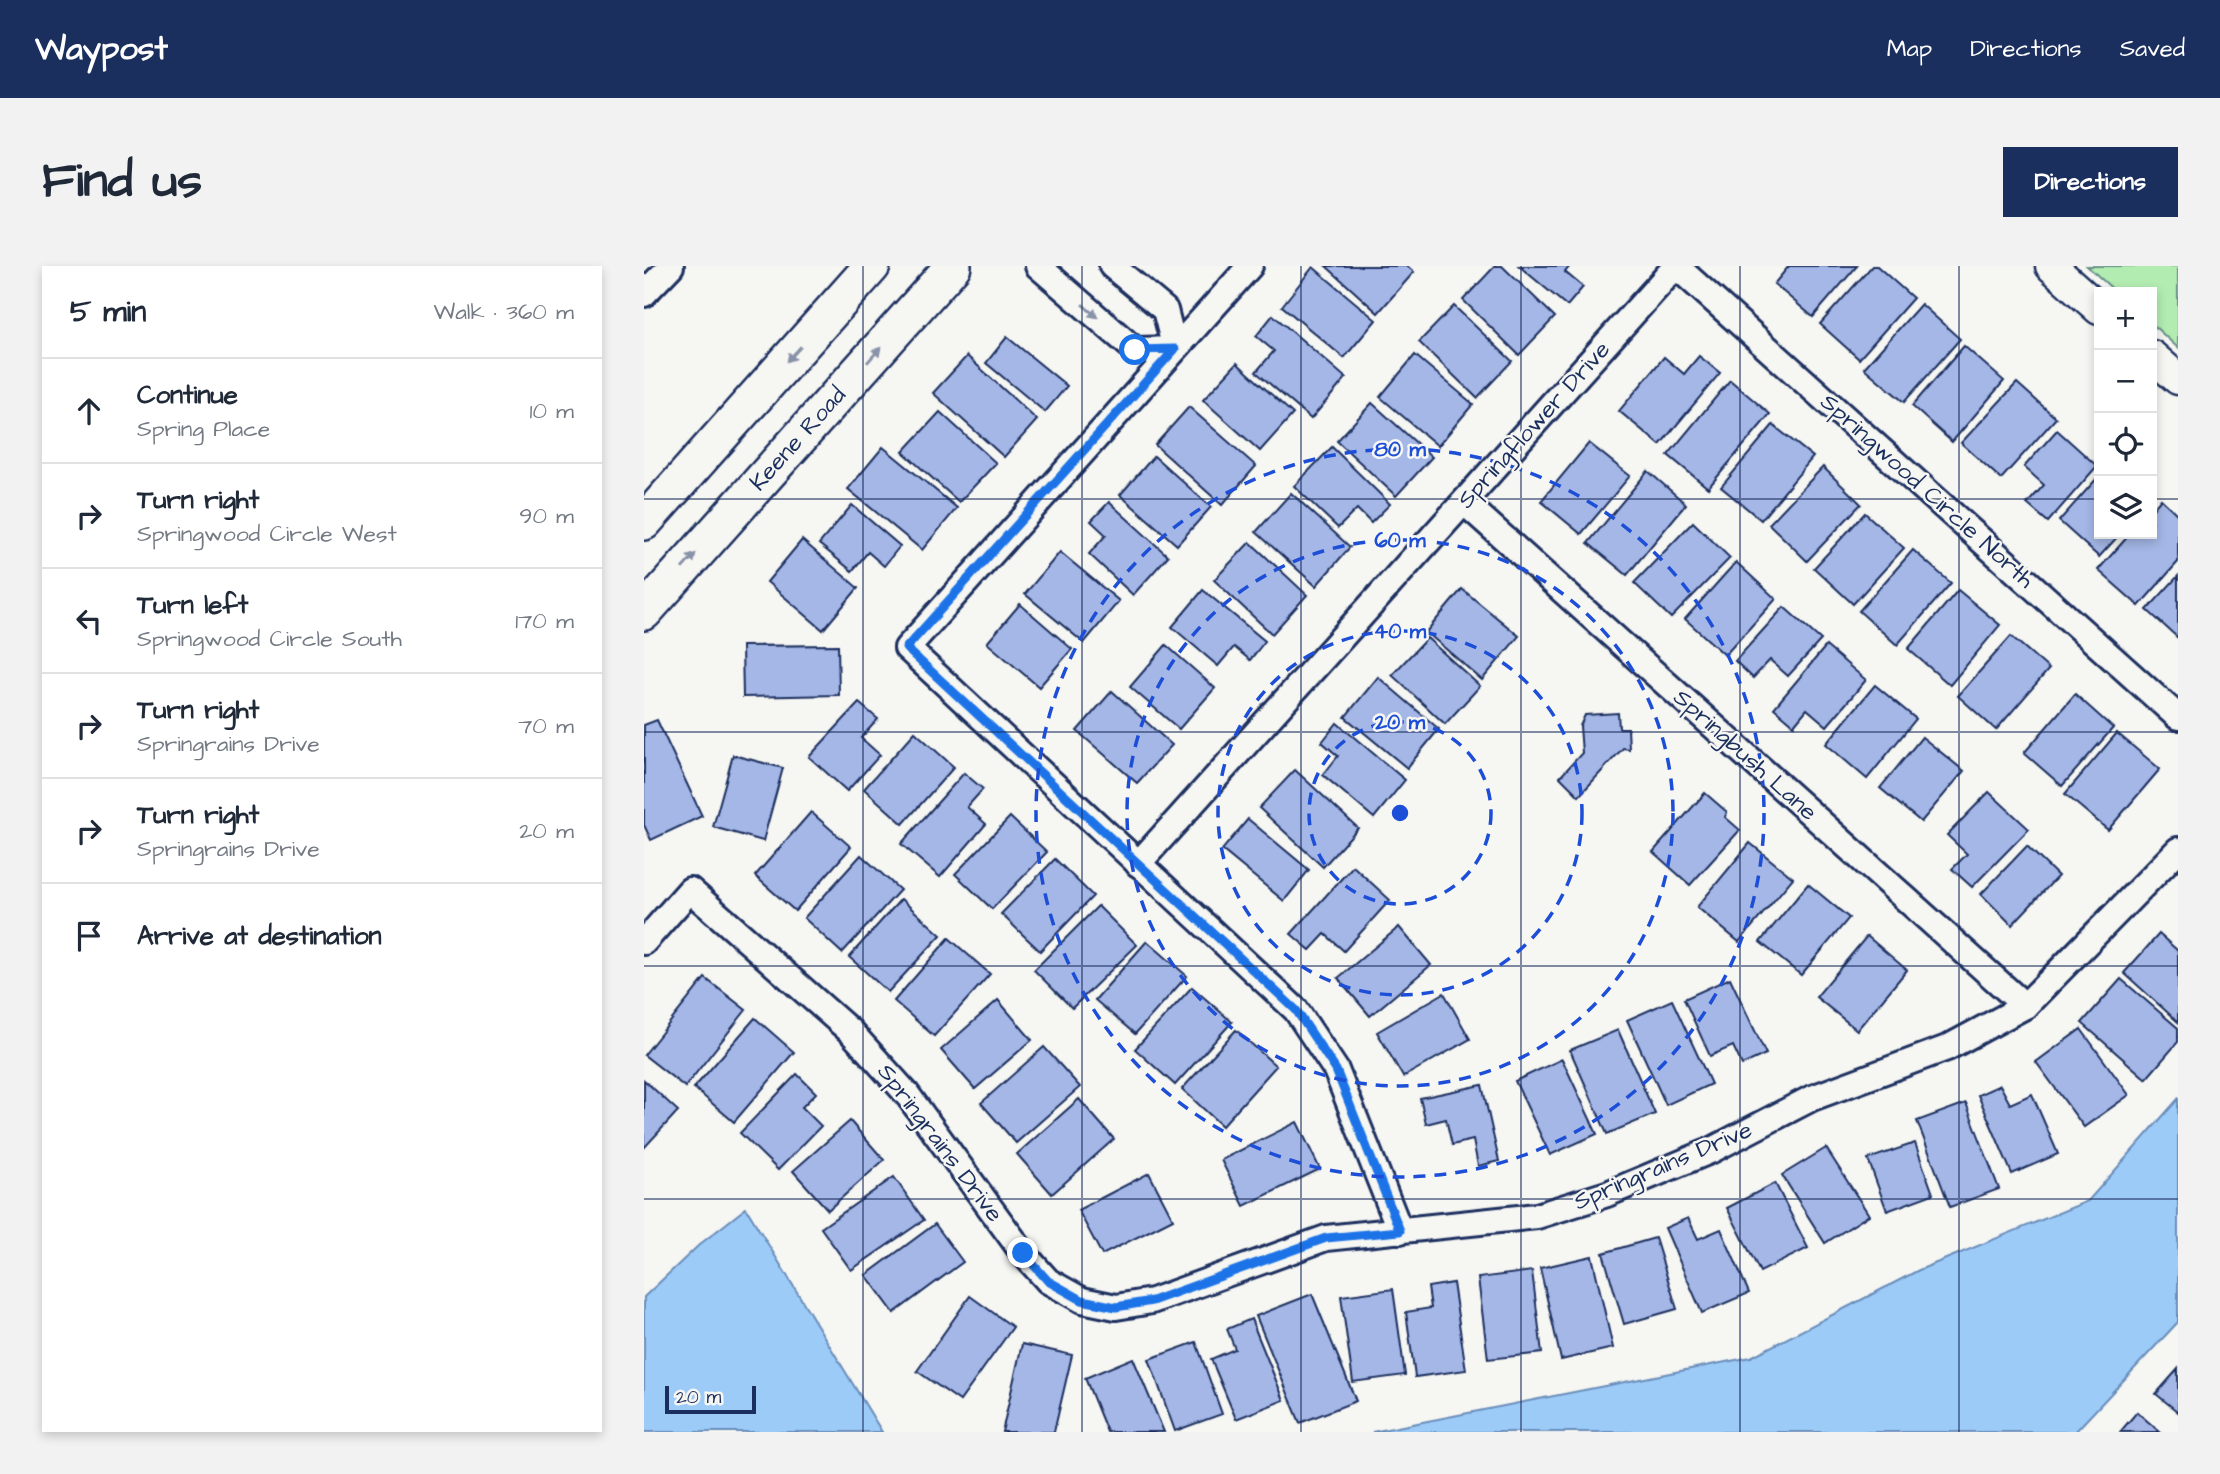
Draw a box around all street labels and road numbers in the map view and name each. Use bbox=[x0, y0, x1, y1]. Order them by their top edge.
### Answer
street label: Springflower Drive bbox=[1450, 334, 1619, 517]
street label: Keene Road bbox=[742, 379, 854, 499]
street label: Springwood Circle North bbox=[1812, 386, 2041, 597]
street label: Springbush Lane bbox=[1665, 681, 1824, 830]
street label: Springrains Drive bbox=[868, 1057, 1011, 1230]
street label: Springrains Drive bbox=[1569, 1113, 1758, 1220]

